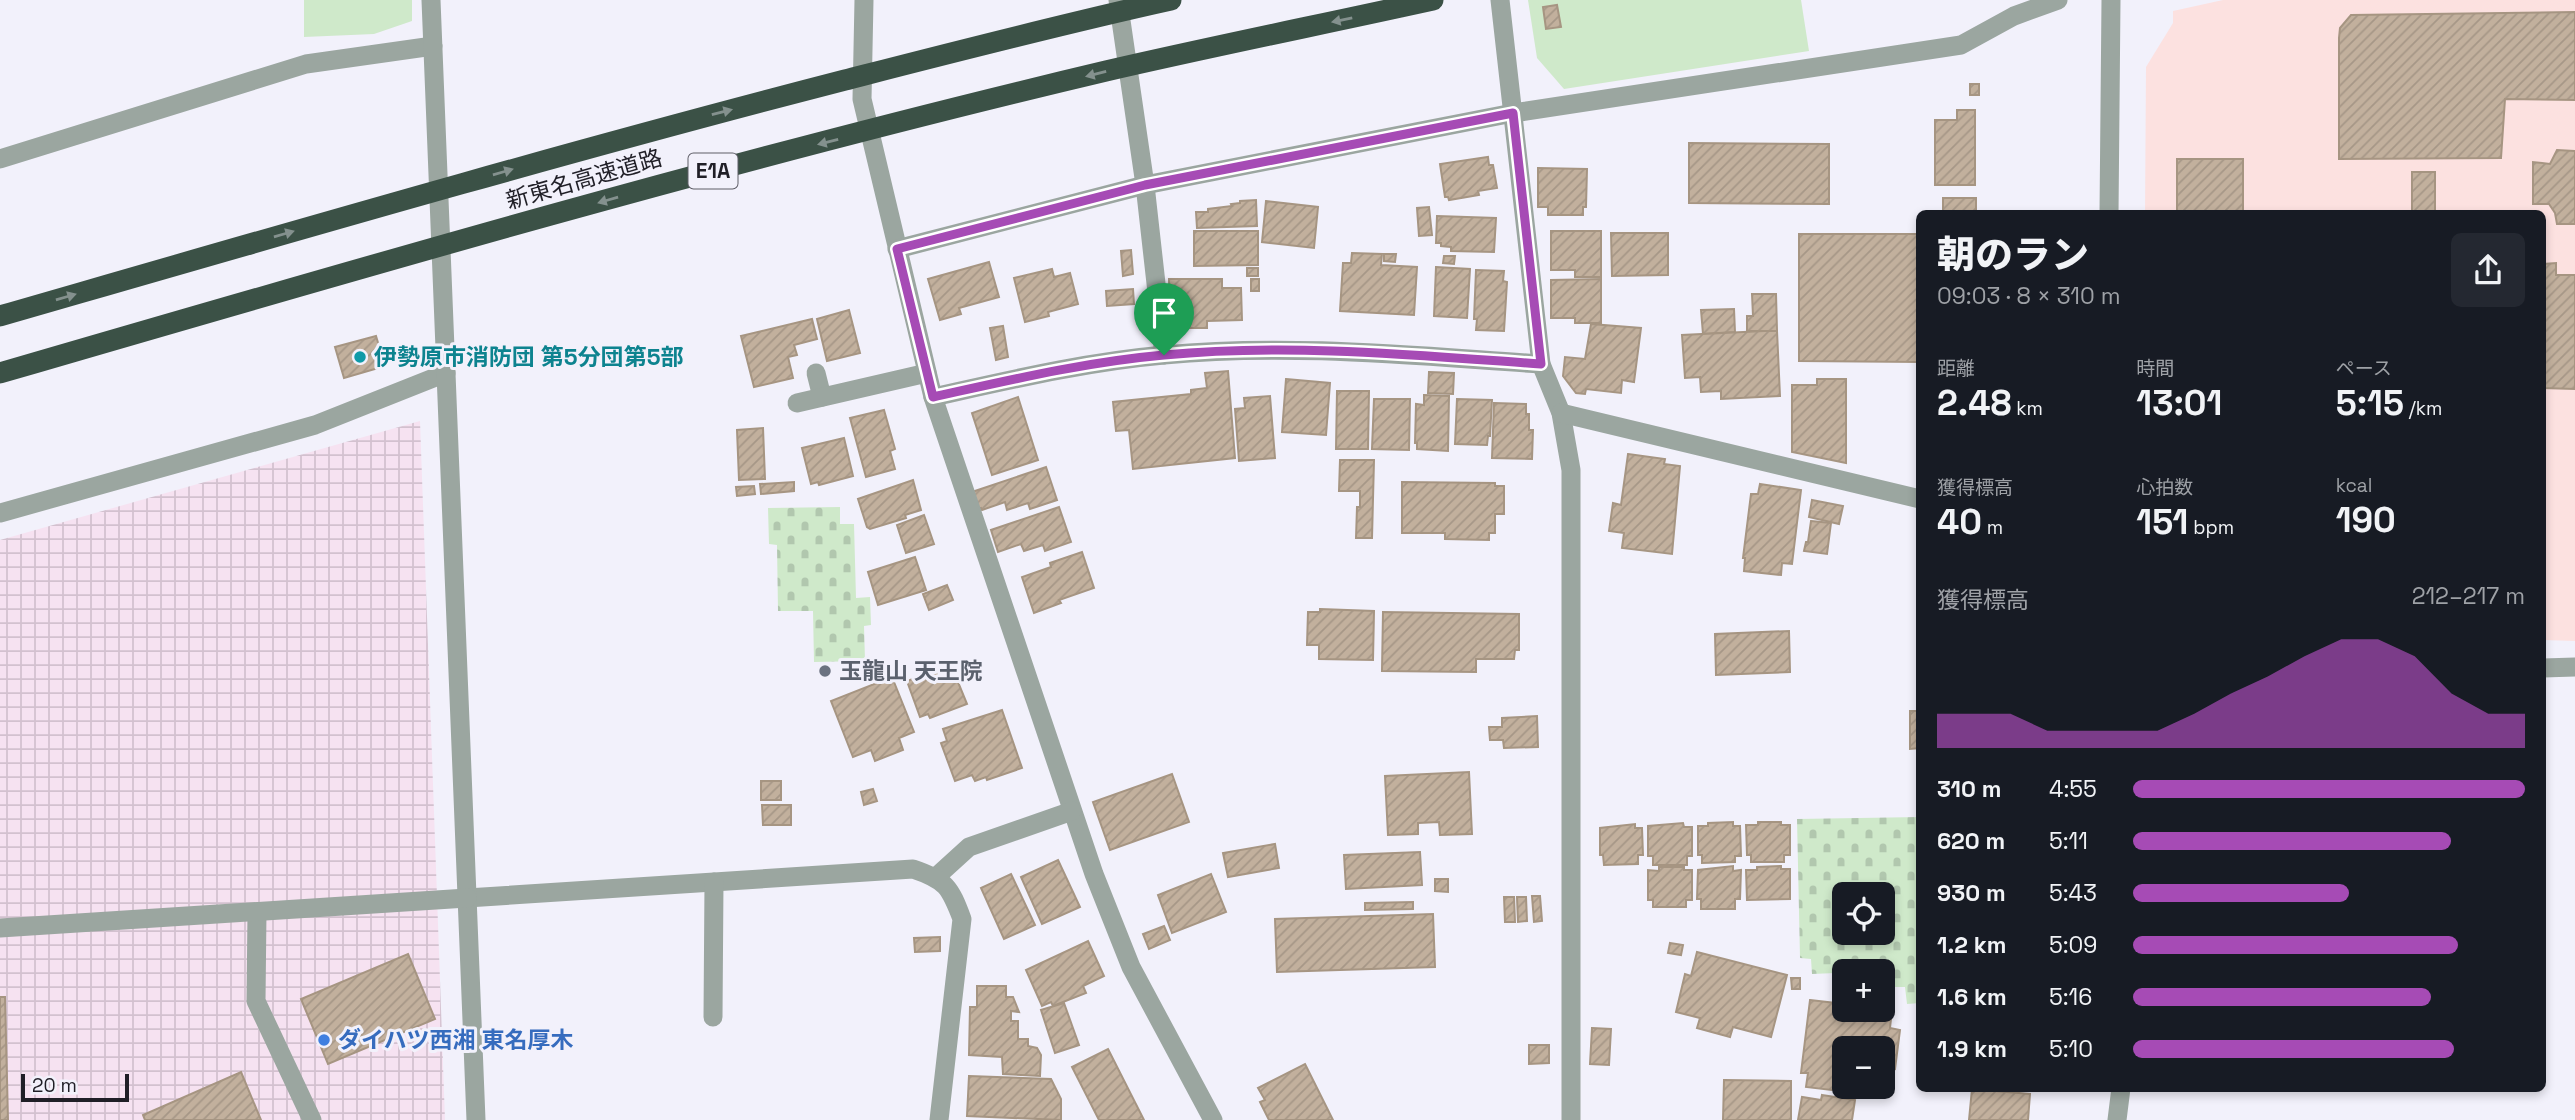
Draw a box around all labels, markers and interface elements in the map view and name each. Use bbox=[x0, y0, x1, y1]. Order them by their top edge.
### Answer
one-way arrow bbox=[1331, 14, 1353, 25]
one-way arrow bbox=[1085, 69, 1107, 80]
one-way arrow bbox=[712, 106, 734, 117]
one-way arrow bbox=[817, 137, 839, 148]
street label: 新東名高速道路 bbox=[502, 142, 666, 216]
road number: E1A bbox=[688, 154, 738, 188]
one-way arrow bbox=[492, 166, 514, 177]
one-way arrow bbox=[597, 195, 618, 205]
one-way arrow bbox=[274, 228, 295, 238]
text: 朝のラン bbox=[1937, 231, 2089, 279]
button: share bbox=[2451, 233, 2525, 307]
text: 09:03 · 8 × 310 m bbox=[1937, 281, 2120, 311]
pin bbox=[1134, 283, 1194, 355]
one-way arrow bbox=[55, 292, 76, 302]
icon: arrive bbox=[1145, 294, 1183, 332]
place label: 伊勢原市消防団 第5分団第5部 bbox=[374, 342, 683, 372]
marker: 伊勢原市消防団 第5分団第5部 bbox=[352, 349, 368, 365]
text: 距離 bbox=[1937, 356, 1975, 381]
text: 時間 bbox=[2136, 356, 2174, 381]
text: ペース bbox=[2336, 356, 2392, 381]
text: 2.48 bbox=[1937, 381, 2011, 425]
text: 13:01 bbox=[2136, 381, 2222, 425]
text: 5:15 bbox=[2336, 381, 2404, 425]
text: km bbox=[2011, 396, 2043, 421]
text: /km bbox=[2404, 396, 2442, 421]
text: kcal bbox=[2336, 473, 2372, 498]
text: 獲得標高 bbox=[1937, 475, 2013, 500]
text: 心拍数 bbox=[2136, 475, 2193, 500]
text: 190 bbox=[2336, 498, 2396, 542]
text: 40 bbox=[1937, 500, 1982, 544]
text: 151 bbox=[2136, 500, 2188, 544]
text: m bbox=[1982, 515, 2003, 540]
text: bpm bbox=[2188, 515, 2234, 540]
text: 212–217 m bbox=[2412, 581, 2525, 611]
text: 獲得標高 bbox=[1937, 585, 2029, 615]
place label: 玉龍山 天王院 bbox=[839, 656, 983, 686]
marker: 玉龍山 天王院 bbox=[817, 663, 833, 679]
text: 310 m bbox=[1937, 774, 2001, 804]
text: 4:55 bbox=[2049, 774, 2097, 804]
text: 620 m bbox=[1937, 826, 2005, 856]
text: 5:11 bbox=[2049, 826, 2088, 856]
text: 930 m bbox=[1937, 878, 2006, 908]
text: 5:43 bbox=[2049, 878, 2097, 908]
map controls bbox=[1832, 882, 1895, 1099]
button: locate bbox=[1832, 882, 1895, 945]
text: 1.2 km bbox=[1937, 930, 2006, 960]
text: 5:09 bbox=[2049, 930, 2097, 960]
button: + bbox=[1832, 959, 1895, 1022]
text: 1.6 km bbox=[1937, 982, 2007, 1012]
text: 5:16 bbox=[2049, 982, 2092, 1012]
place label: ダイハツ西湘 東名厚木 bbox=[338, 1025, 573, 1055]
marker: ダイハツ西湘 東名厚木 bbox=[316, 1032, 332, 1048]
text: 1.9 km bbox=[1937, 1034, 2007, 1064]
text: 5:10 bbox=[2049, 1034, 2093, 1064]
button: − bbox=[1832, 1036, 1895, 1099]
scale bar bbox=[21, 1071, 130, 1103]
text: 20 m bbox=[32, 1073, 77, 1098]

